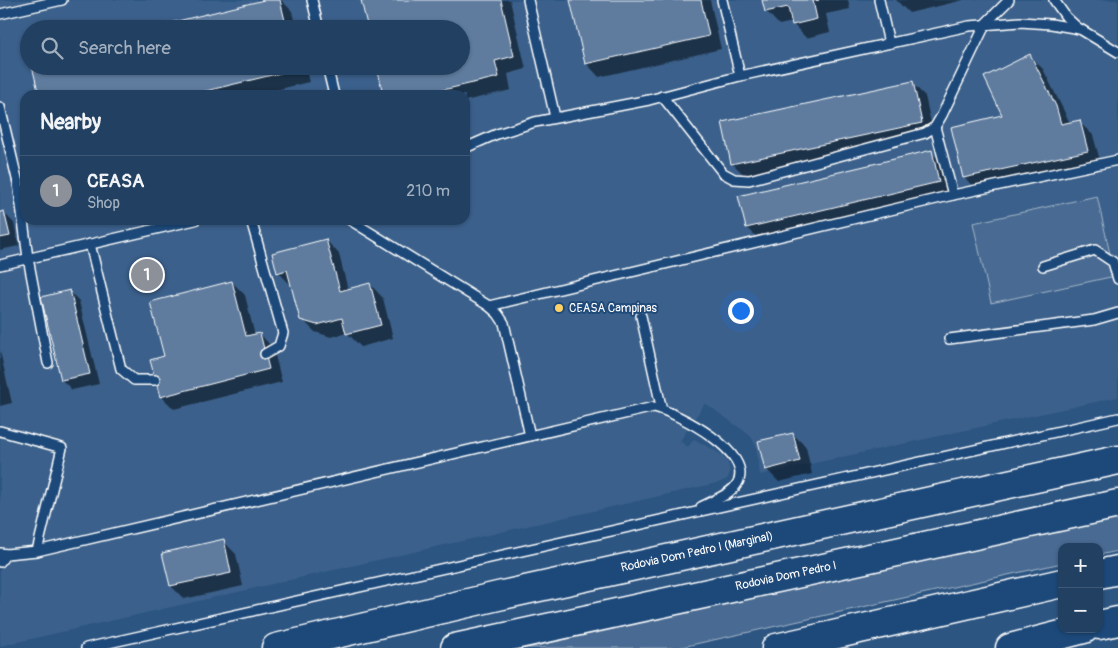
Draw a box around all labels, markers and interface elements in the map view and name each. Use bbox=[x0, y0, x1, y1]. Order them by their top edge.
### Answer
search box bbox=[20, 20, 470, 75]
icon: search bbox=[38, 34, 66, 62]
text: Search here bbox=[78, 36, 171, 60]
text: Nearby bbox=[40, 109, 101, 136]
text: CEASA bbox=[87, 169, 144, 193]
text: 1 bbox=[53, 181, 59, 201]
text: 210 m bbox=[406, 181, 450, 201]
text: Shop bbox=[87, 193, 120, 213]
pin: 1 bbox=[131, 256, 163, 294]
your location bbox=[728, 298, 754, 324]
place label: CEASA Campinas bbox=[569, 301, 658, 316]
marker: CEASA Campinas bbox=[553, 302, 565, 314]
street label: Rodovia Dom Pedro I (Marginal) bbox=[619, 529, 775, 575]
map controls bbox=[1058, 543, 1103, 633]
button: + bbox=[1058, 543, 1103, 588]
street label: Rodovia Dom Pedro I bbox=[734, 558, 838, 594]
button: − bbox=[1058, 588, 1103, 633]

